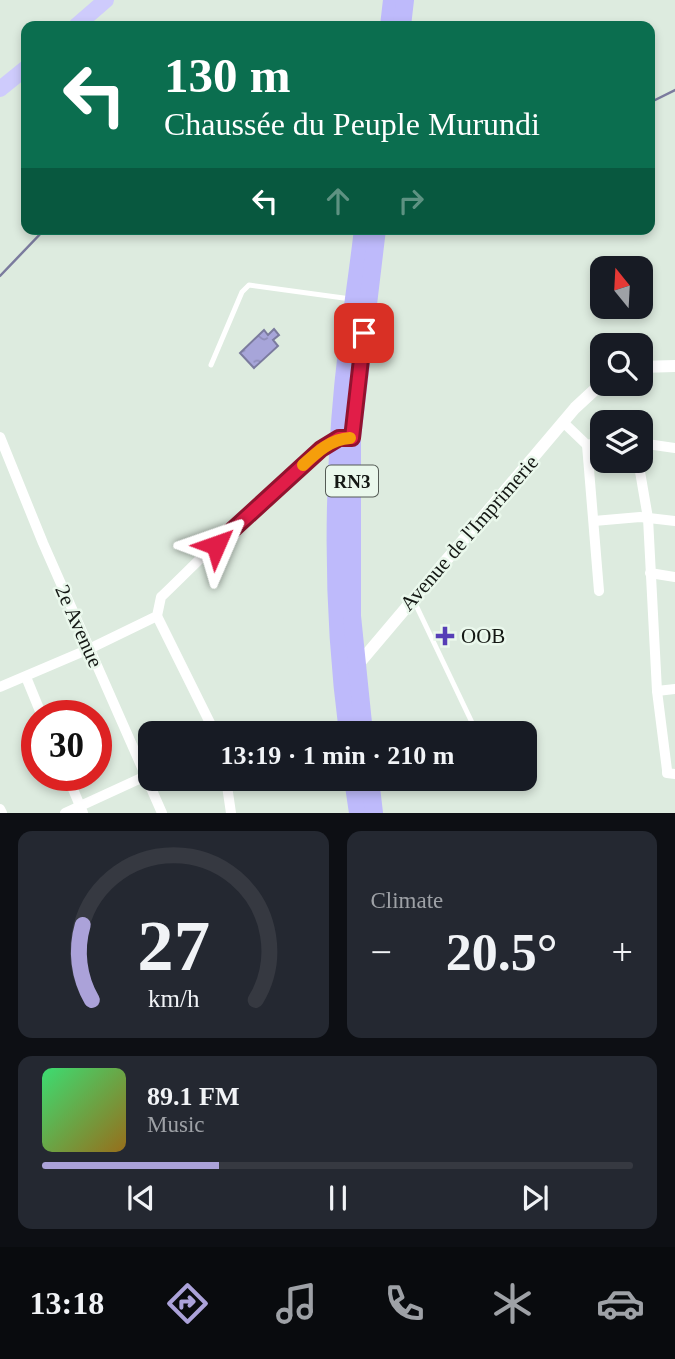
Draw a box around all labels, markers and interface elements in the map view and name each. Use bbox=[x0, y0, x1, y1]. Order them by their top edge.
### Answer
text: 130 m bbox=[164, 48, 291, 103]
icon: left bbox=[49, 49, 140, 140]
text: Chaussée du Peuple Murundi bbox=[164, 106, 540, 142]
icon: left bbox=[246, 182, 284, 220]
icon: ahead bbox=[319, 182, 357, 220]
icon: right bbox=[392, 182, 430, 220]
north arrow bbox=[590, 256, 653, 318]
map controls bbox=[590, 256, 653, 473]
pin bbox=[334, 303, 394, 363]
icon: arrive bbox=[345, 314, 383, 352]
button: search bbox=[590, 333, 653, 396]
button: layers bbox=[590, 410, 653, 473]
street label: Avenue de l'Imprimerie bbox=[395, 450, 543, 616]
road number: RN3 bbox=[326, 466, 378, 496]
position arrow bbox=[179, 508, 253, 582]
street label: 2e Avenue bbox=[50, 581, 108, 671]
place label: OOB bbox=[461, 624, 505, 648]
marker: OOB bbox=[435, 626, 455, 646]
speed limit sign: 30 bbox=[21, 700, 112, 791]
text: 13:19 · 1 min · 210 m bbox=[221, 741, 455, 770]
text: Climate bbox=[371, 888, 443, 913]
text: 27 bbox=[137, 906, 210, 987]
text: 20.5° bbox=[446, 924, 558, 981]
text: − bbox=[371, 931, 392, 973]
text: + bbox=[612, 931, 633, 973]
text: km/h bbox=[148, 985, 199, 1012]
text: 89.1 FM bbox=[147, 1082, 239, 1111]
text: Music bbox=[147, 1112, 205, 1137]
icon: previous bbox=[122, 1179, 160, 1217]
icon: pause bbox=[319, 1179, 357, 1217]
icon: next bbox=[516, 1179, 554, 1217]
icon: directions bbox=[163, 1279, 212, 1328]
icon: music bbox=[272, 1279, 321, 1328]
icon: phone bbox=[380, 1279, 429, 1328]
icon: climate bbox=[488, 1279, 537, 1328]
icon: car bbox=[596, 1279, 645, 1328]
text: 13:18 bbox=[30, 1285, 104, 1321]

